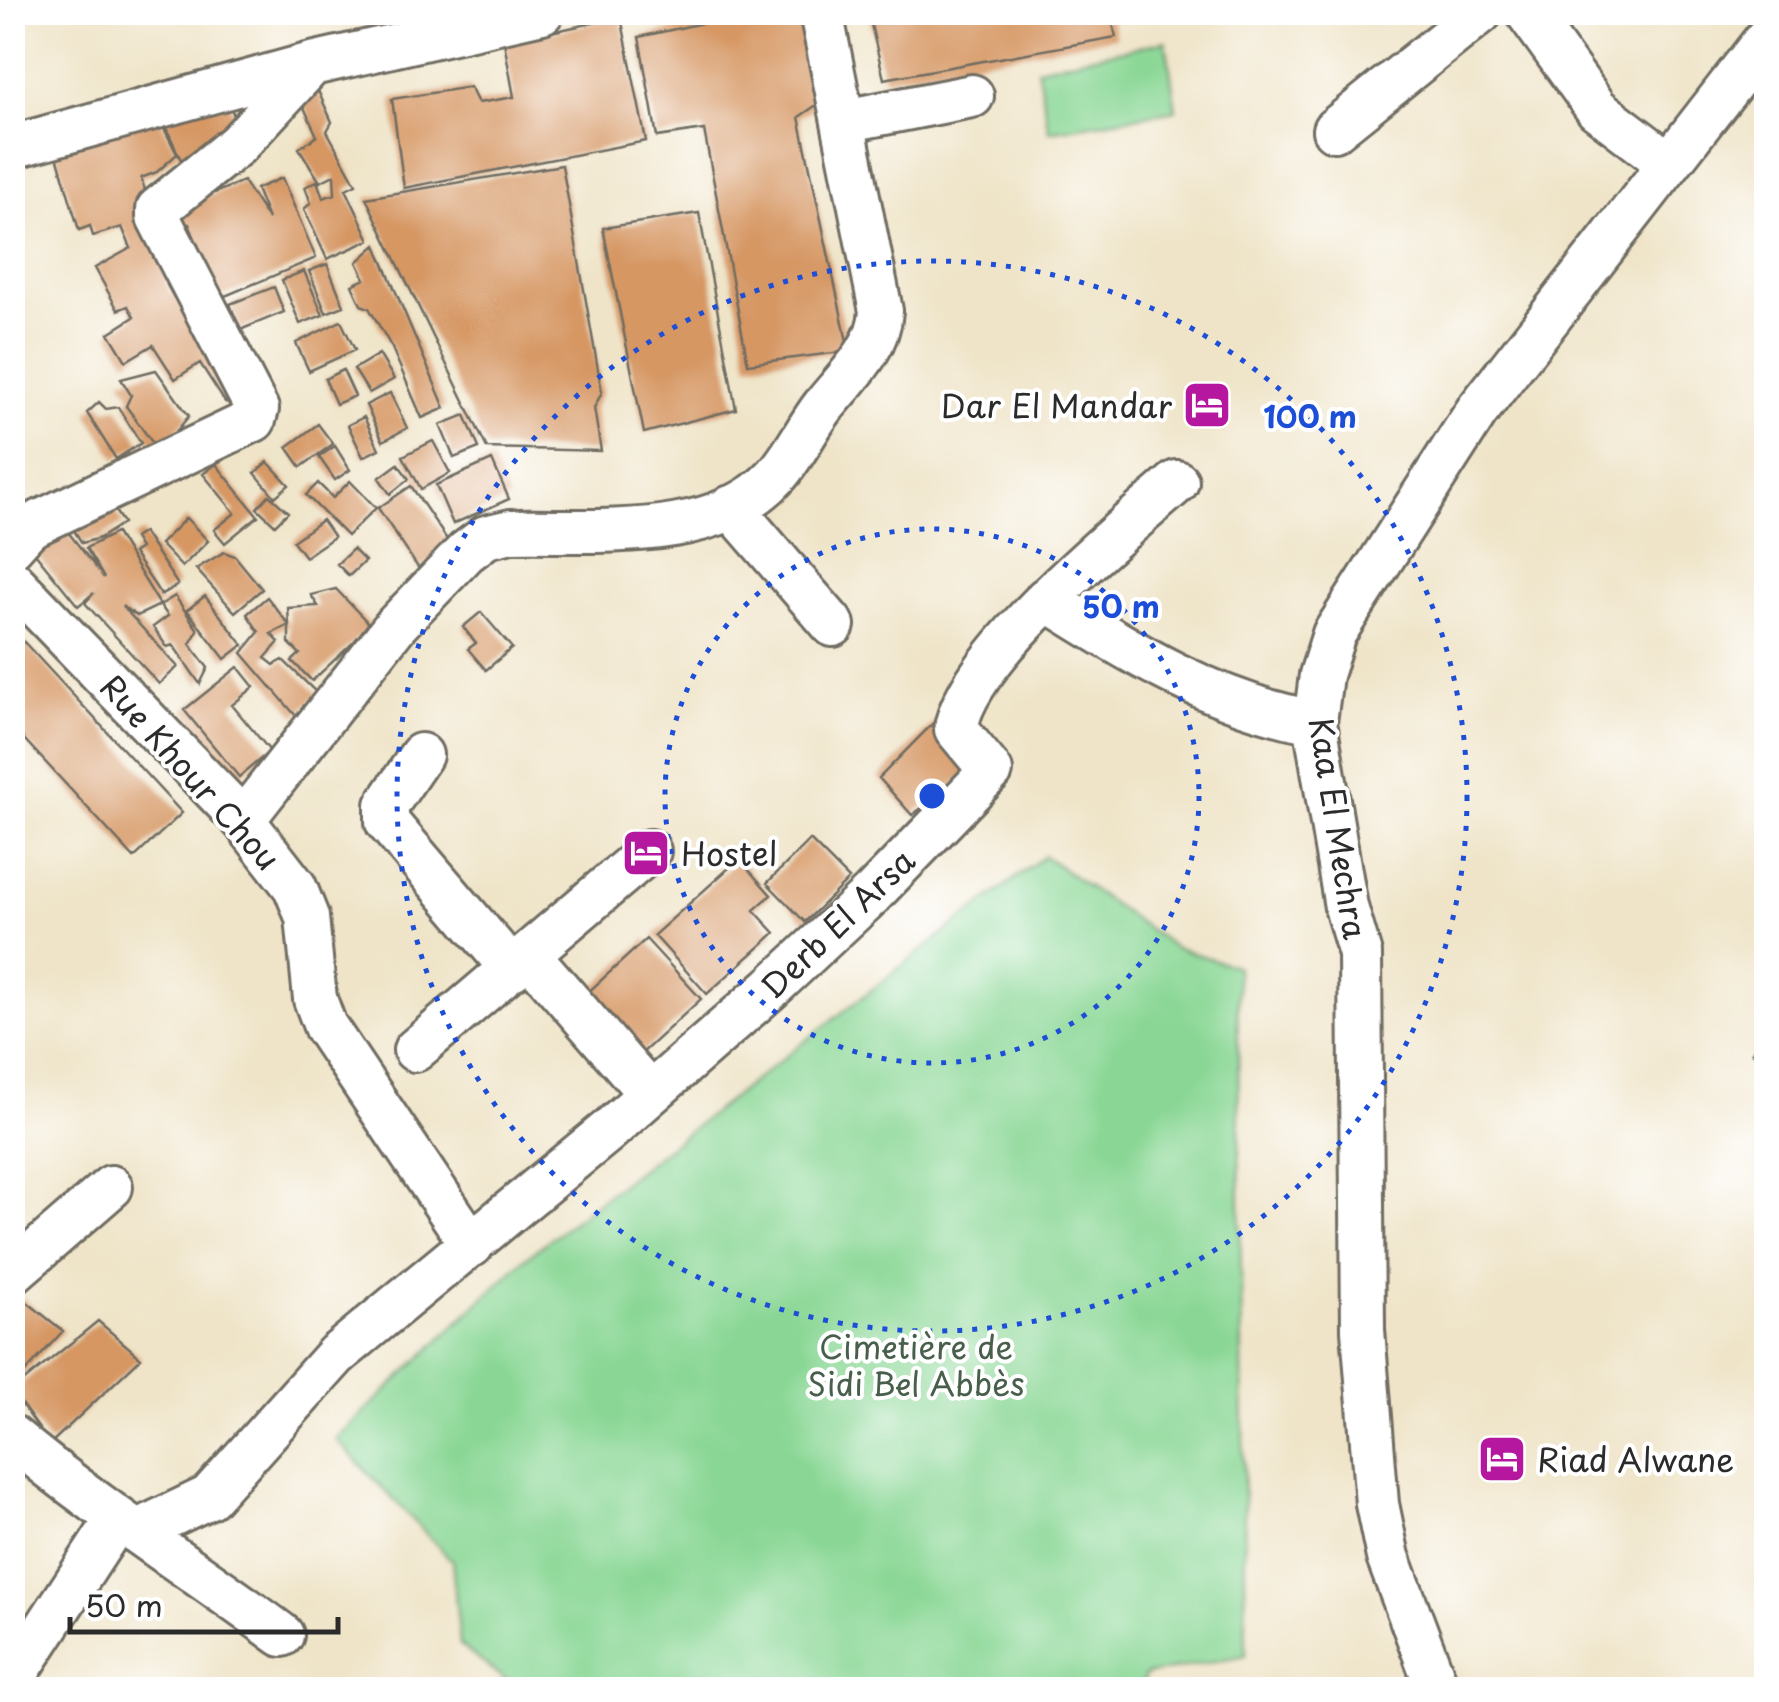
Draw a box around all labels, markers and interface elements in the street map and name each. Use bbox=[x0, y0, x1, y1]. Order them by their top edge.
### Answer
hotel icon: Dar El Mandar bbox=[1181, 379, 1233, 431]
place label: Dar El Mandar bbox=[941, 381, 1172, 429]
text: 100 m bbox=[1263, 393, 1357, 438]
text: 50 m bbox=[1082, 583, 1160, 628]
street label: Rue Khour Chou bbox=[90, 664, 292, 880]
street label: Kaa El Mechra bbox=[1298, 713, 1380, 943]
centre of rings bbox=[914, 778, 950, 814]
hotel icon: Hostel bbox=[620, 827, 672, 879]
place label: Hostel bbox=[681, 829, 777, 877]
street label: Derb El Arsa bbox=[749, 837, 925, 1009]
park label: Cimetière de Sidi Bel Abbès bbox=[807, 1322, 1025, 1407]
hotel icon: Riad Alwane bbox=[1476, 1433, 1528, 1485]
place label: Riad Alwane bbox=[1537, 1435, 1734, 1483]
scale bar bbox=[70, 1572, 338, 1634]
text: 50 m bbox=[85, 1582, 163, 1627]

